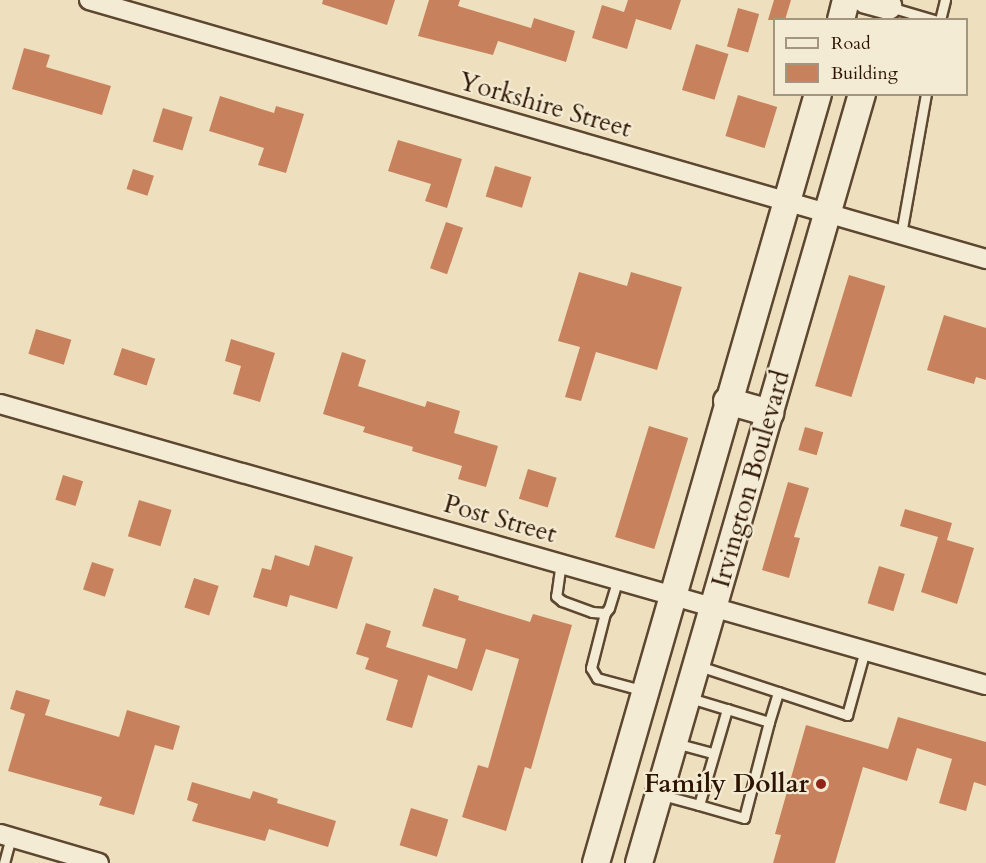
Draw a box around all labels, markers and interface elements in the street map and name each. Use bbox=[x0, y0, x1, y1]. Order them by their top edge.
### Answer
legend bbox=[773, 18, 968, 96]
text: Road bbox=[831, 31, 871, 56]
text: Building bbox=[831, 61, 898, 86]
street label: Yorkshire Street bbox=[455, 65, 635, 145]
street label: Irvington Boulevard bbox=[705, 367, 797, 591]
street label: Post Street bbox=[440, 488, 560, 550]
place label: Family Dollar bbox=[644, 768, 809, 800]
marker: Family Dollar bbox=[814, 777, 828, 791]

